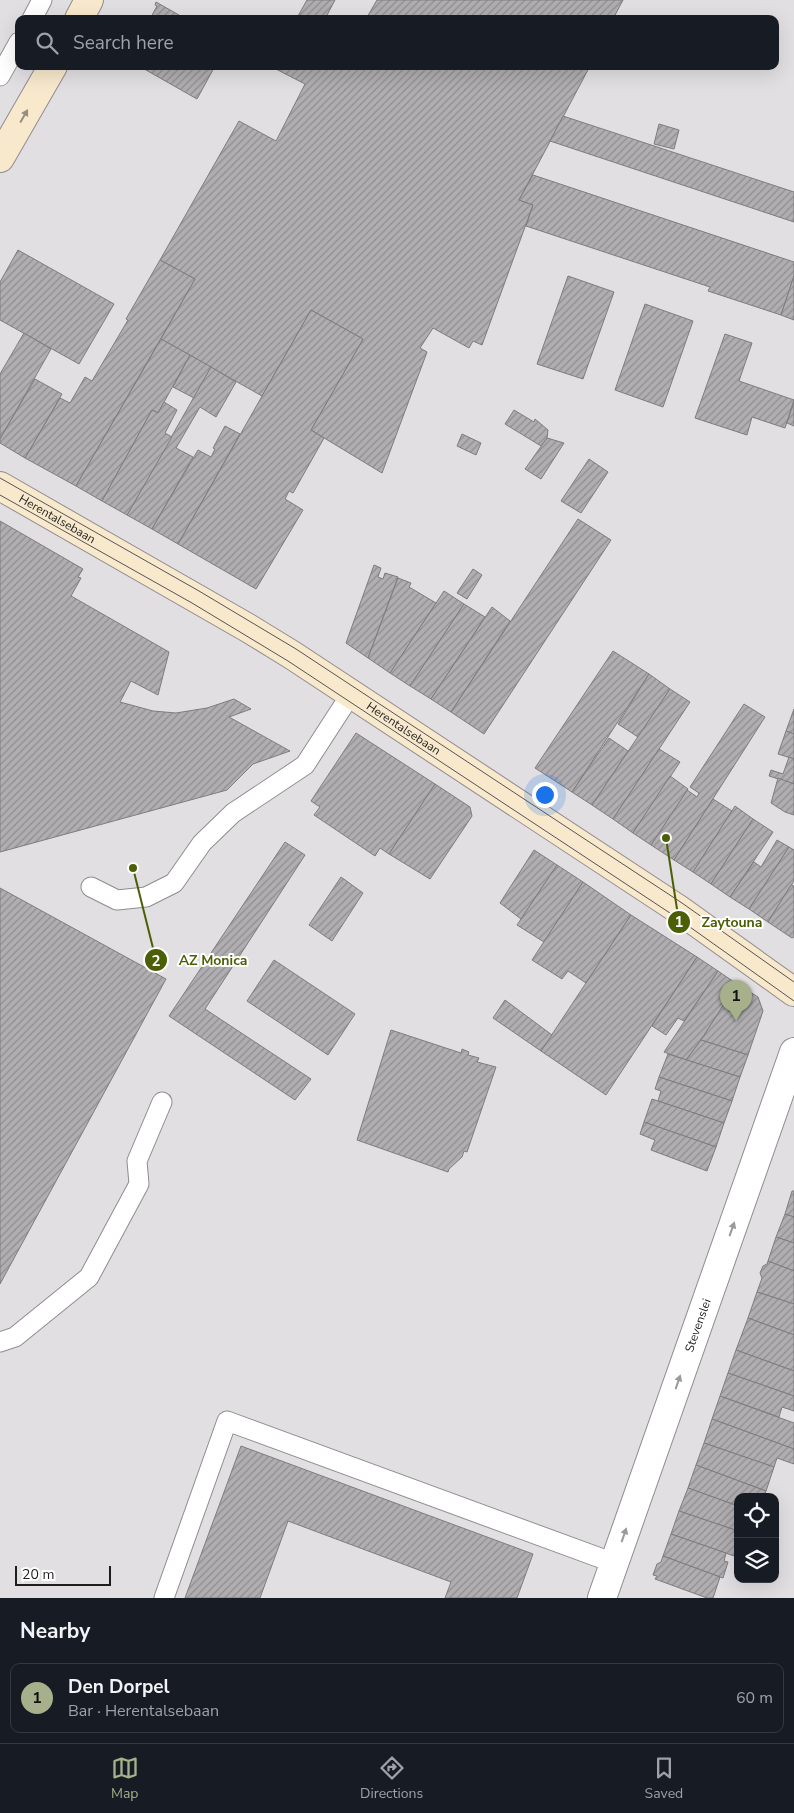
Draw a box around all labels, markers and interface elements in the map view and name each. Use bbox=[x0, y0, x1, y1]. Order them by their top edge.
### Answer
search box bbox=[15, 15, 779, 70]
icon: search bbox=[33, 29, 61, 57]
text: Search here bbox=[73, 30, 174, 56]
one-way arrow bbox=[20, 109, 29, 122]
street label: Herentalsebaan bbox=[16, 491, 98, 547]
street label: Herentalsebaan bbox=[363, 698, 444, 759]
your location bbox=[532, 782, 558, 808]
callout: Zaytouna bbox=[666, 907, 772, 936]
text: 1 bbox=[674, 912, 684, 932]
text: Zaytouna bbox=[702, 913, 762, 932]
callout: AZ Monica bbox=[143, 946, 257, 975]
text: 2 bbox=[151, 951, 161, 971]
text: AZ Monica bbox=[179, 951, 247, 970]
pin: 1 bbox=[720, 980, 752, 1021]
one-way arrow bbox=[729, 1221, 736, 1236]
street label: Stevenslei bbox=[681, 1296, 715, 1354]
one-way arrow bbox=[674, 1374, 682, 1389]
map controls bbox=[734, 1493, 779, 1583]
button: locate bbox=[734, 1493, 779, 1538]
one-way arrow bbox=[621, 1528, 628, 1543]
button: layers bbox=[734, 1538, 779, 1583]
scale bar bbox=[15, 1563, 111, 1586]
text: 20 m bbox=[22, 1565, 54, 1584]
text: Nearby bbox=[20, 1617, 90, 1645]
text: Den Dorpel bbox=[68, 1674, 170, 1700]
text: 1 bbox=[32, 1687, 42, 1709]
text: 60 m bbox=[736, 1687, 773, 1709]
text: Bar · Herentalsebaan bbox=[68, 1700, 219, 1722]
tab: Map bbox=[111, 1754, 139, 1803]
tab: Directions bbox=[360, 1754, 423, 1803]
tab: Saved bbox=[645, 1754, 683, 1803]

